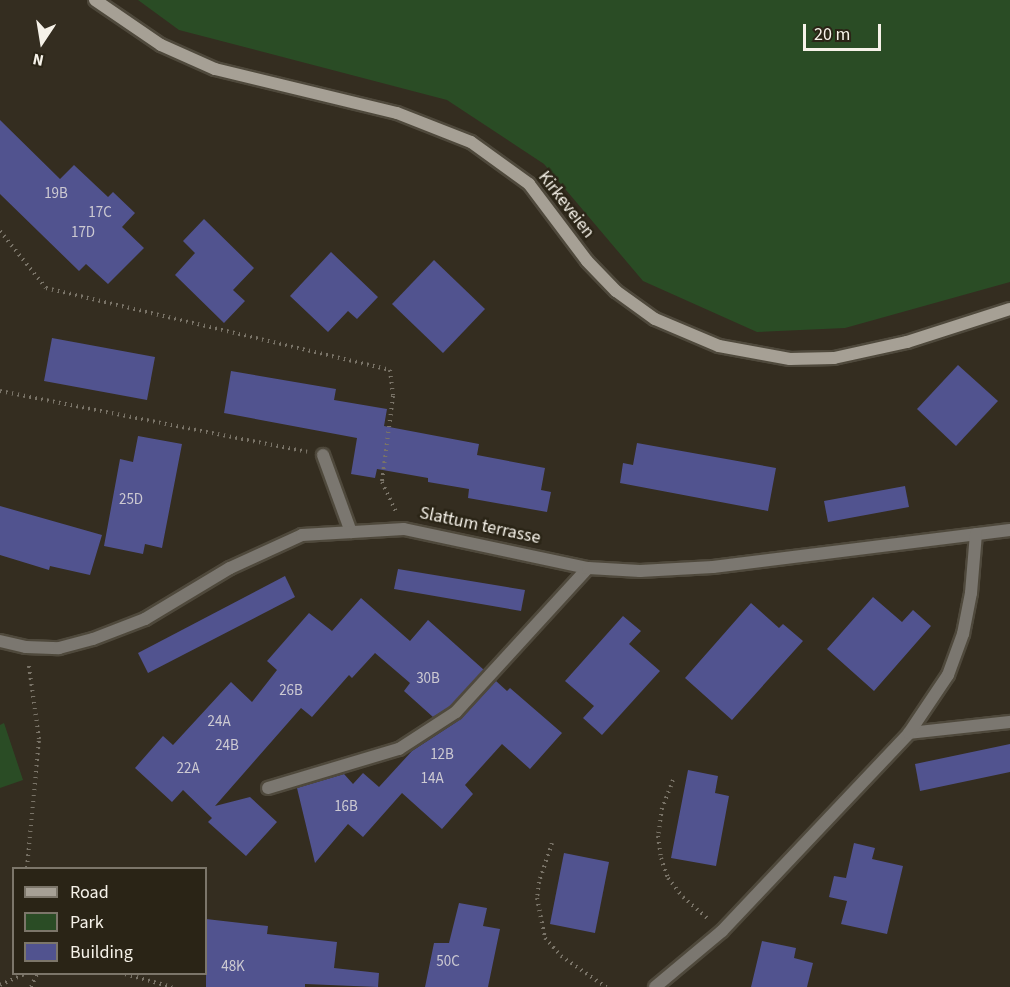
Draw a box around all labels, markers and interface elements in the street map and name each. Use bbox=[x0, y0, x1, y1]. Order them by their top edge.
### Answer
north arrow bbox=[12, 12, 72, 72]
scale bar bbox=[806, 12, 884, 50]
text: 20 m bbox=[814, 22, 850, 47]
text: N bbox=[31, 48, 46, 71]
street label: Kirkeveien bbox=[533, 167, 599, 243]
house number: 19B bbox=[44, 185, 68, 203]
house number: 17C bbox=[88, 204, 112, 222]
house number: 17D bbox=[71, 224, 95, 242]
house number: 25D bbox=[119, 491, 143, 509]
street label: Slattum terrasse bbox=[418, 503, 542, 549]
house number: 30B bbox=[416, 670, 440, 688]
house number: 26B bbox=[279, 682, 303, 700]
house number: 24A bbox=[207, 713, 231, 731]
house number: 24B bbox=[215, 737, 239, 755]
house number: 12B bbox=[430, 746, 454, 764]
house number: 22A bbox=[176, 760, 200, 778]
house number: 14A bbox=[420, 770, 444, 788]
house number: 16B bbox=[334, 798, 358, 816]
legend bbox=[12, 867, 207, 975]
text: Road bbox=[70, 880, 109, 905]
text: Park bbox=[70, 910, 104, 935]
text: Building bbox=[70, 940, 133, 965]
house number: 50C bbox=[436, 953, 460, 971]
house number: 48K bbox=[221, 958, 245, 976]

